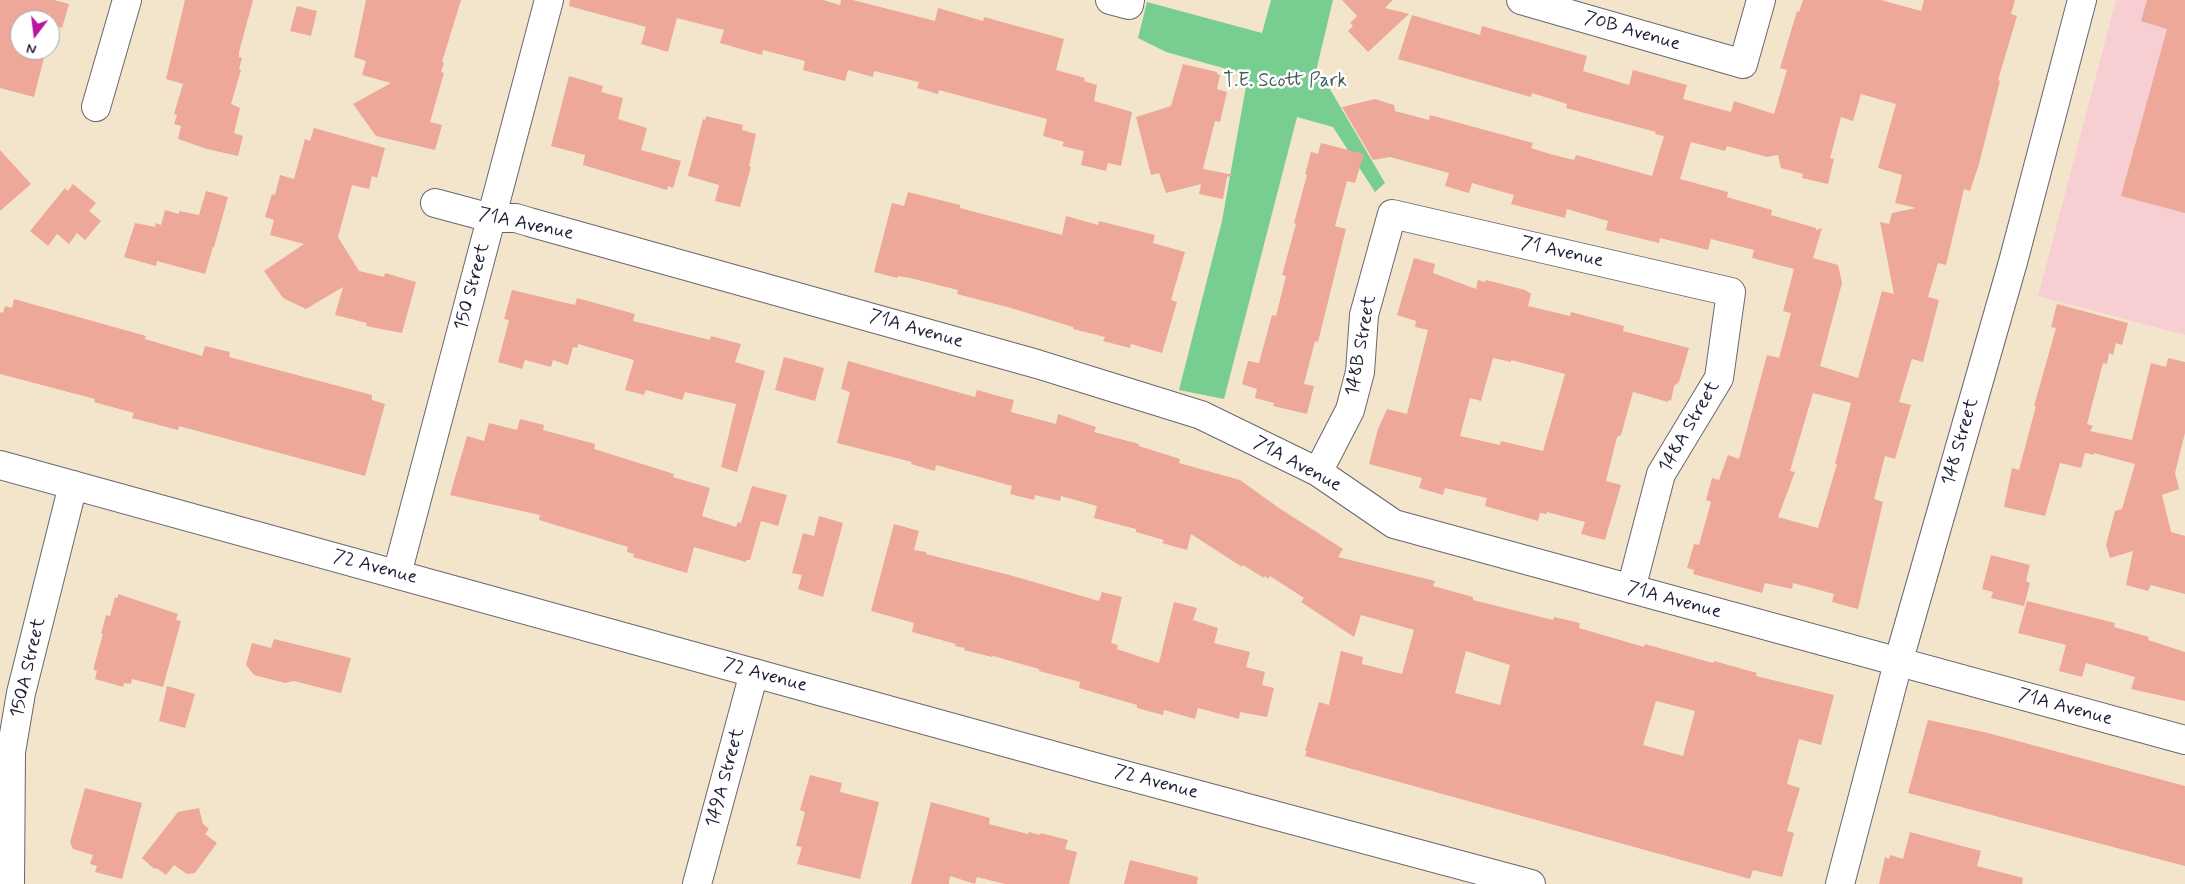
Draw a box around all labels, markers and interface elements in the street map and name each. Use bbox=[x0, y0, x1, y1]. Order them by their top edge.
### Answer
street label: 70B Avenue bbox=[1581, 7, 1683, 57]
north arrow bbox=[10, 10, 60, 60]
text: N bbox=[25, 39, 38, 58]
park label: T.E. Scott Park bbox=[1223, 71, 1347, 93]
street label: 71A Avenue bbox=[476, 204, 576, 246]
street label: 71 Avenue bbox=[1518, 232, 1606, 274]
street label: 150 Street bbox=[450, 241, 496, 333]
street label: 148B Street bbox=[1342, 294, 1382, 398]
street label: 71A Avenue bbox=[866, 306, 966, 354]
street label: 148A Street bbox=[1655, 377, 1725, 477]
street label: 148 Street bbox=[1938, 396, 1984, 488]
street label: 71A Avenue bbox=[1249, 432, 1345, 498]
street label: 72 Avenue bbox=[330, 546, 420, 590]
street label: 71A Avenue bbox=[1624, 577, 1724, 625]
street label: 150A Street bbox=[6, 616, 52, 720]
street label: 72 Avenue bbox=[720, 654, 810, 698]
street label: 71A Avenue bbox=[2015, 684, 2115, 732]
street label: 149A Street bbox=[702, 726, 750, 830]
street label: 72 Avenue bbox=[1111, 761, 1201, 805]

